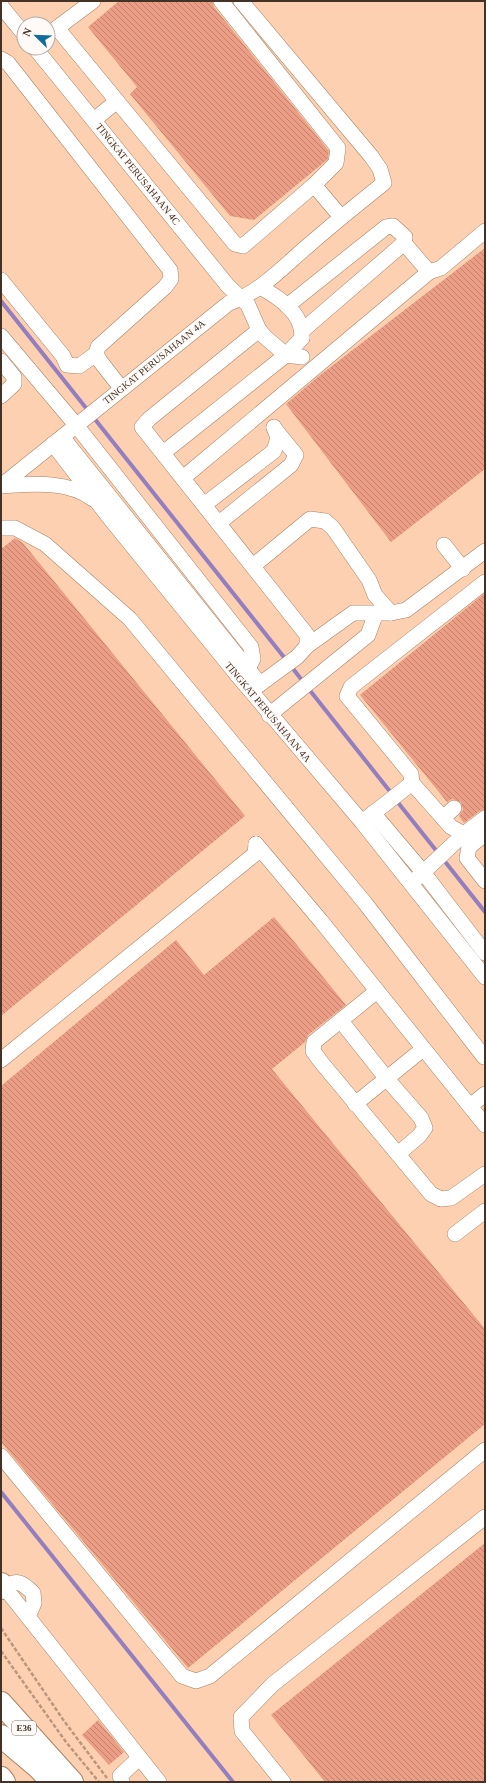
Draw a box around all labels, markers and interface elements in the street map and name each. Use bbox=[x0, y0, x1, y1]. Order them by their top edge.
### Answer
north arrow bbox=[16, 16, 56, 56]
text: N bbox=[20, 26, 34, 38]
street label: TINGKAT PERUSAHAAN 4C bbox=[94, 121, 182, 227]
street label: TINGKAT PERUSAHAAN 4A bbox=[101, 317, 208, 406]
street label: TINGKAT PERUSAHAAN 4A bbox=[223, 660, 314, 765]
road number: E36 bbox=[12, 1721, 36, 1735]

